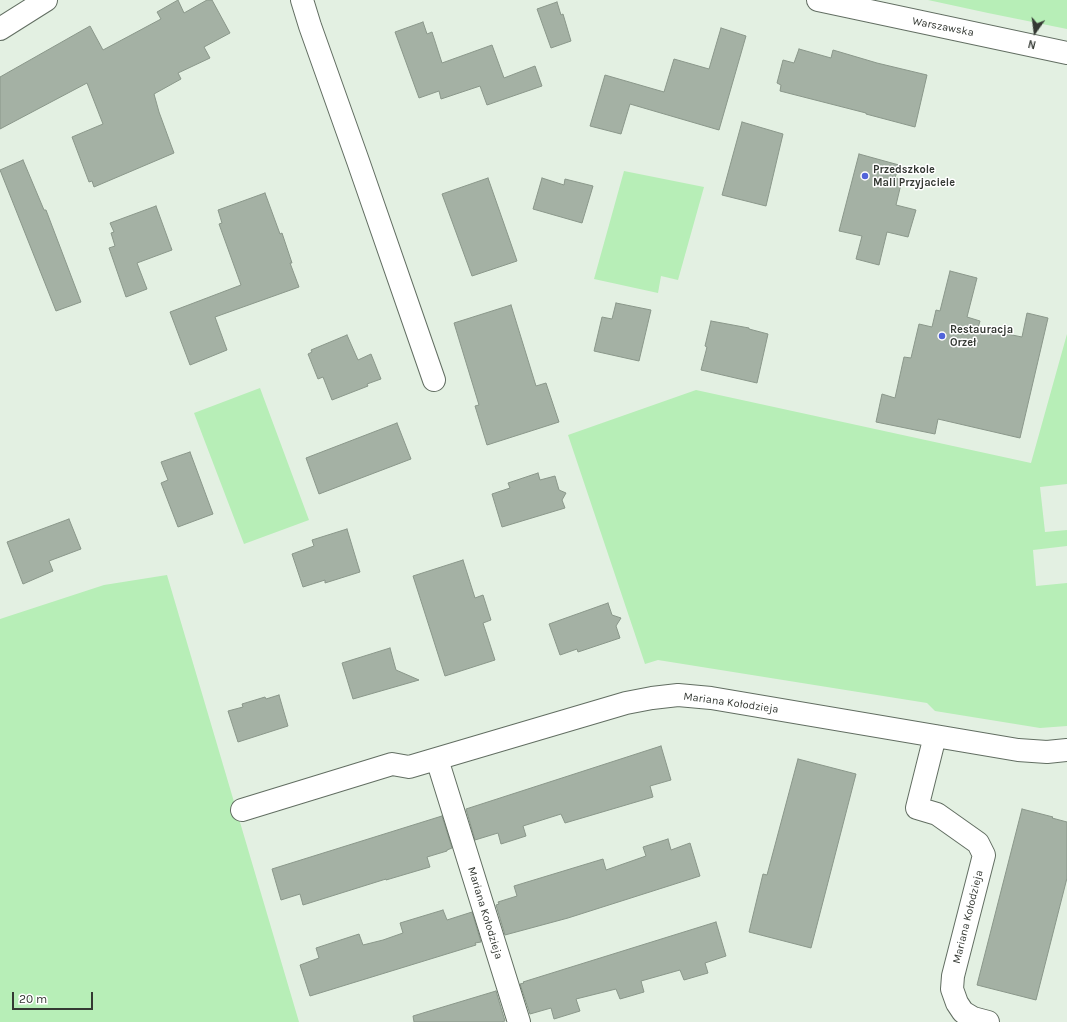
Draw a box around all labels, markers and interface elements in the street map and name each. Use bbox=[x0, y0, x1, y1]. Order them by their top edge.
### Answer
north arrow bbox=[1015, 12, 1055, 52]
street label: Warszawska bbox=[911, 15, 975, 39]
text: N bbox=[1027, 37, 1037, 51]
place label: Przedszkole Mali Przyjaciele bbox=[873, 163, 955, 189]
marker: Przedszkole Mali Przyjaciele bbox=[860, 171, 870, 181]
place label: Restauracja Orzeł bbox=[950, 323, 1013, 349]
marker: Restauracja Orzeł bbox=[937, 331, 947, 341]
street label: Mariana Kołodzieja bbox=[683, 690, 779, 716]
street label: Mariana Kołodzieja bbox=[465, 865, 505, 961]
street label: Mariana Kołodzieja bbox=[950, 869, 986, 965]
scale bar bbox=[14, 984, 95, 1010]
text: 20 m bbox=[19, 992, 47, 1006]

